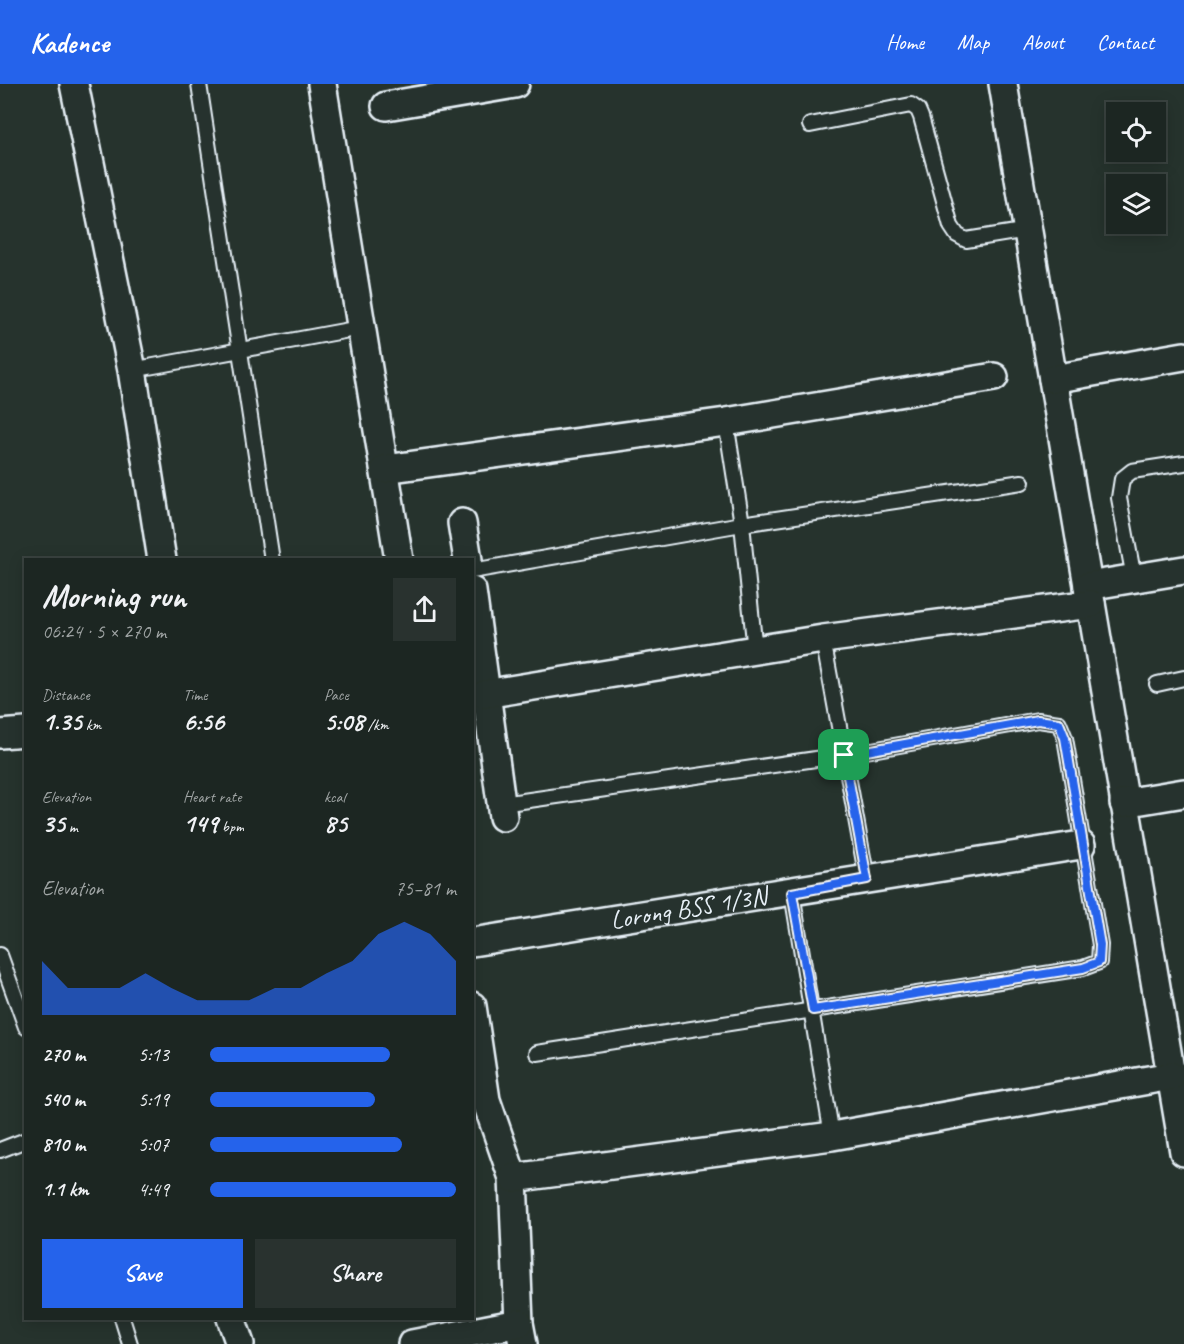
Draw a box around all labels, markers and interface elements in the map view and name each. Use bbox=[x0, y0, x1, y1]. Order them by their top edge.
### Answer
text: Kadence bbox=[30, 25, 109, 60]
text: Home bbox=[886, 29, 924, 55]
text: Map bbox=[957, 29, 989, 55]
text: About bbox=[1022, 29, 1064, 55]
text: Contact bbox=[1097, 29, 1154, 55]
map controls bbox=[1106, 102, 1166, 234]
button: locate bbox=[1106, 102, 1166, 162]
button: layers bbox=[1106, 174, 1166, 234]
text: Morning run bbox=[42, 575, 186, 617]
button: share bbox=[393, 578, 456, 641]
text: 06:24 · 5 × 270 m bbox=[42, 619, 166, 644]
text: Distance bbox=[42, 685, 90, 705]
text: Time bbox=[183, 685, 207, 705]
text: Pace bbox=[324, 685, 349, 705]
text: 1.35 bbox=[42, 705, 82, 738]
text: 6:56 bbox=[183, 705, 224, 738]
text: 5:08 bbox=[324, 705, 364, 738]
text: km bbox=[82, 715, 101, 735]
text: /km bbox=[364, 715, 389, 735]
pin bbox=[818, 729, 869, 780]
icon: arrive bbox=[827, 738, 860, 771]
text: Elevation bbox=[42, 787, 91, 807]
text: Heart rate bbox=[183, 787, 241, 807]
text: kcal bbox=[324, 787, 345, 807]
text: 35 bbox=[42, 807, 65, 840]
text: 149 bbox=[183, 807, 218, 840]
text: 85 bbox=[324, 807, 347, 840]
text: m bbox=[65, 817, 78, 837]
text: bpm bbox=[218, 817, 244, 837]
text: Elevation bbox=[42, 876, 104, 901]
text: 75–81 m bbox=[395, 876, 456, 901]
street label: Lorong BSS 1/3N bbox=[608, 879, 773, 937]
text: 270 m bbox=[42, 1042, 85, 1067]
text: 5:13 bbox=[138, 1042, 169, 1067]
text: 540 m bbox=[42, 1087, 85, 1112]
text: 5:19 bbox=[138, 1087, 169, 1112]
text: 810 m bbox=[42, 1132, 85, 1157]
text: 5:07 bbox=[138, 1132, 169, 1157]
text: 1.1 km bbox=[42, 1177, 89, 1202]
text: 4:49 bbox=[138, 1177, 169, 1202]
button: Save bbox=[42, 1239, 243, 1308]
button: Share bbox=[255, 1239, 456, 1308]

